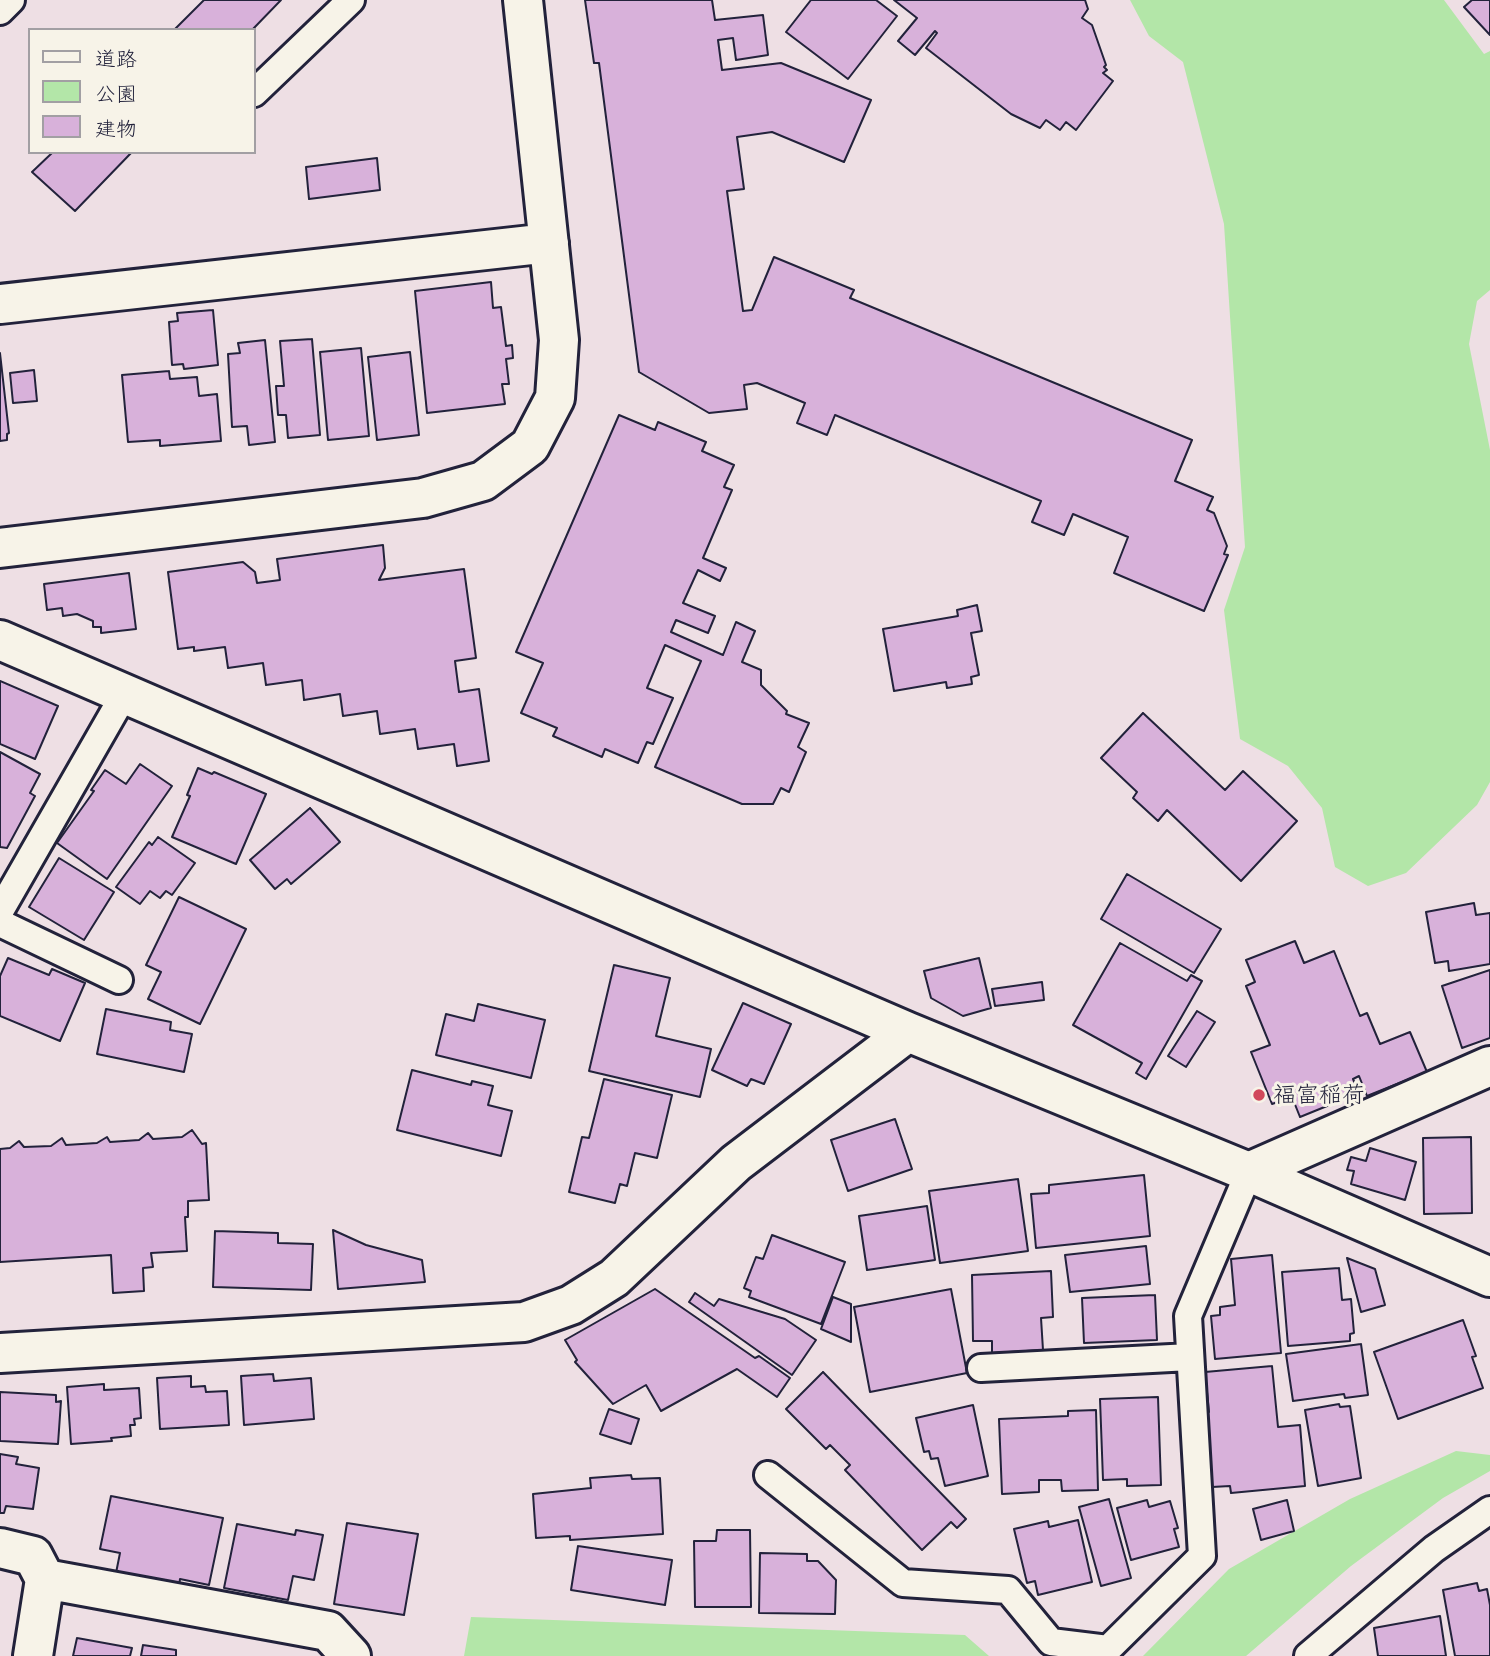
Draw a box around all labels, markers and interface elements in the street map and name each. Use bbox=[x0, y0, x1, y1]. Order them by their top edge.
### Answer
legend bbox=[28, 28, 256, 154]
text: 道路 bbox=[95, 47, 137, 71]
text: 公園 bbox=[95, 82, 137, 106]
text: 建物 bbox=[95, 117, 137, 141]
place label: 福富稲荷 bbox=[1273, 1081, 1365, 1109]
marker: 福富稲荷 bbox=[1251, 1087, 1267, 1103]

